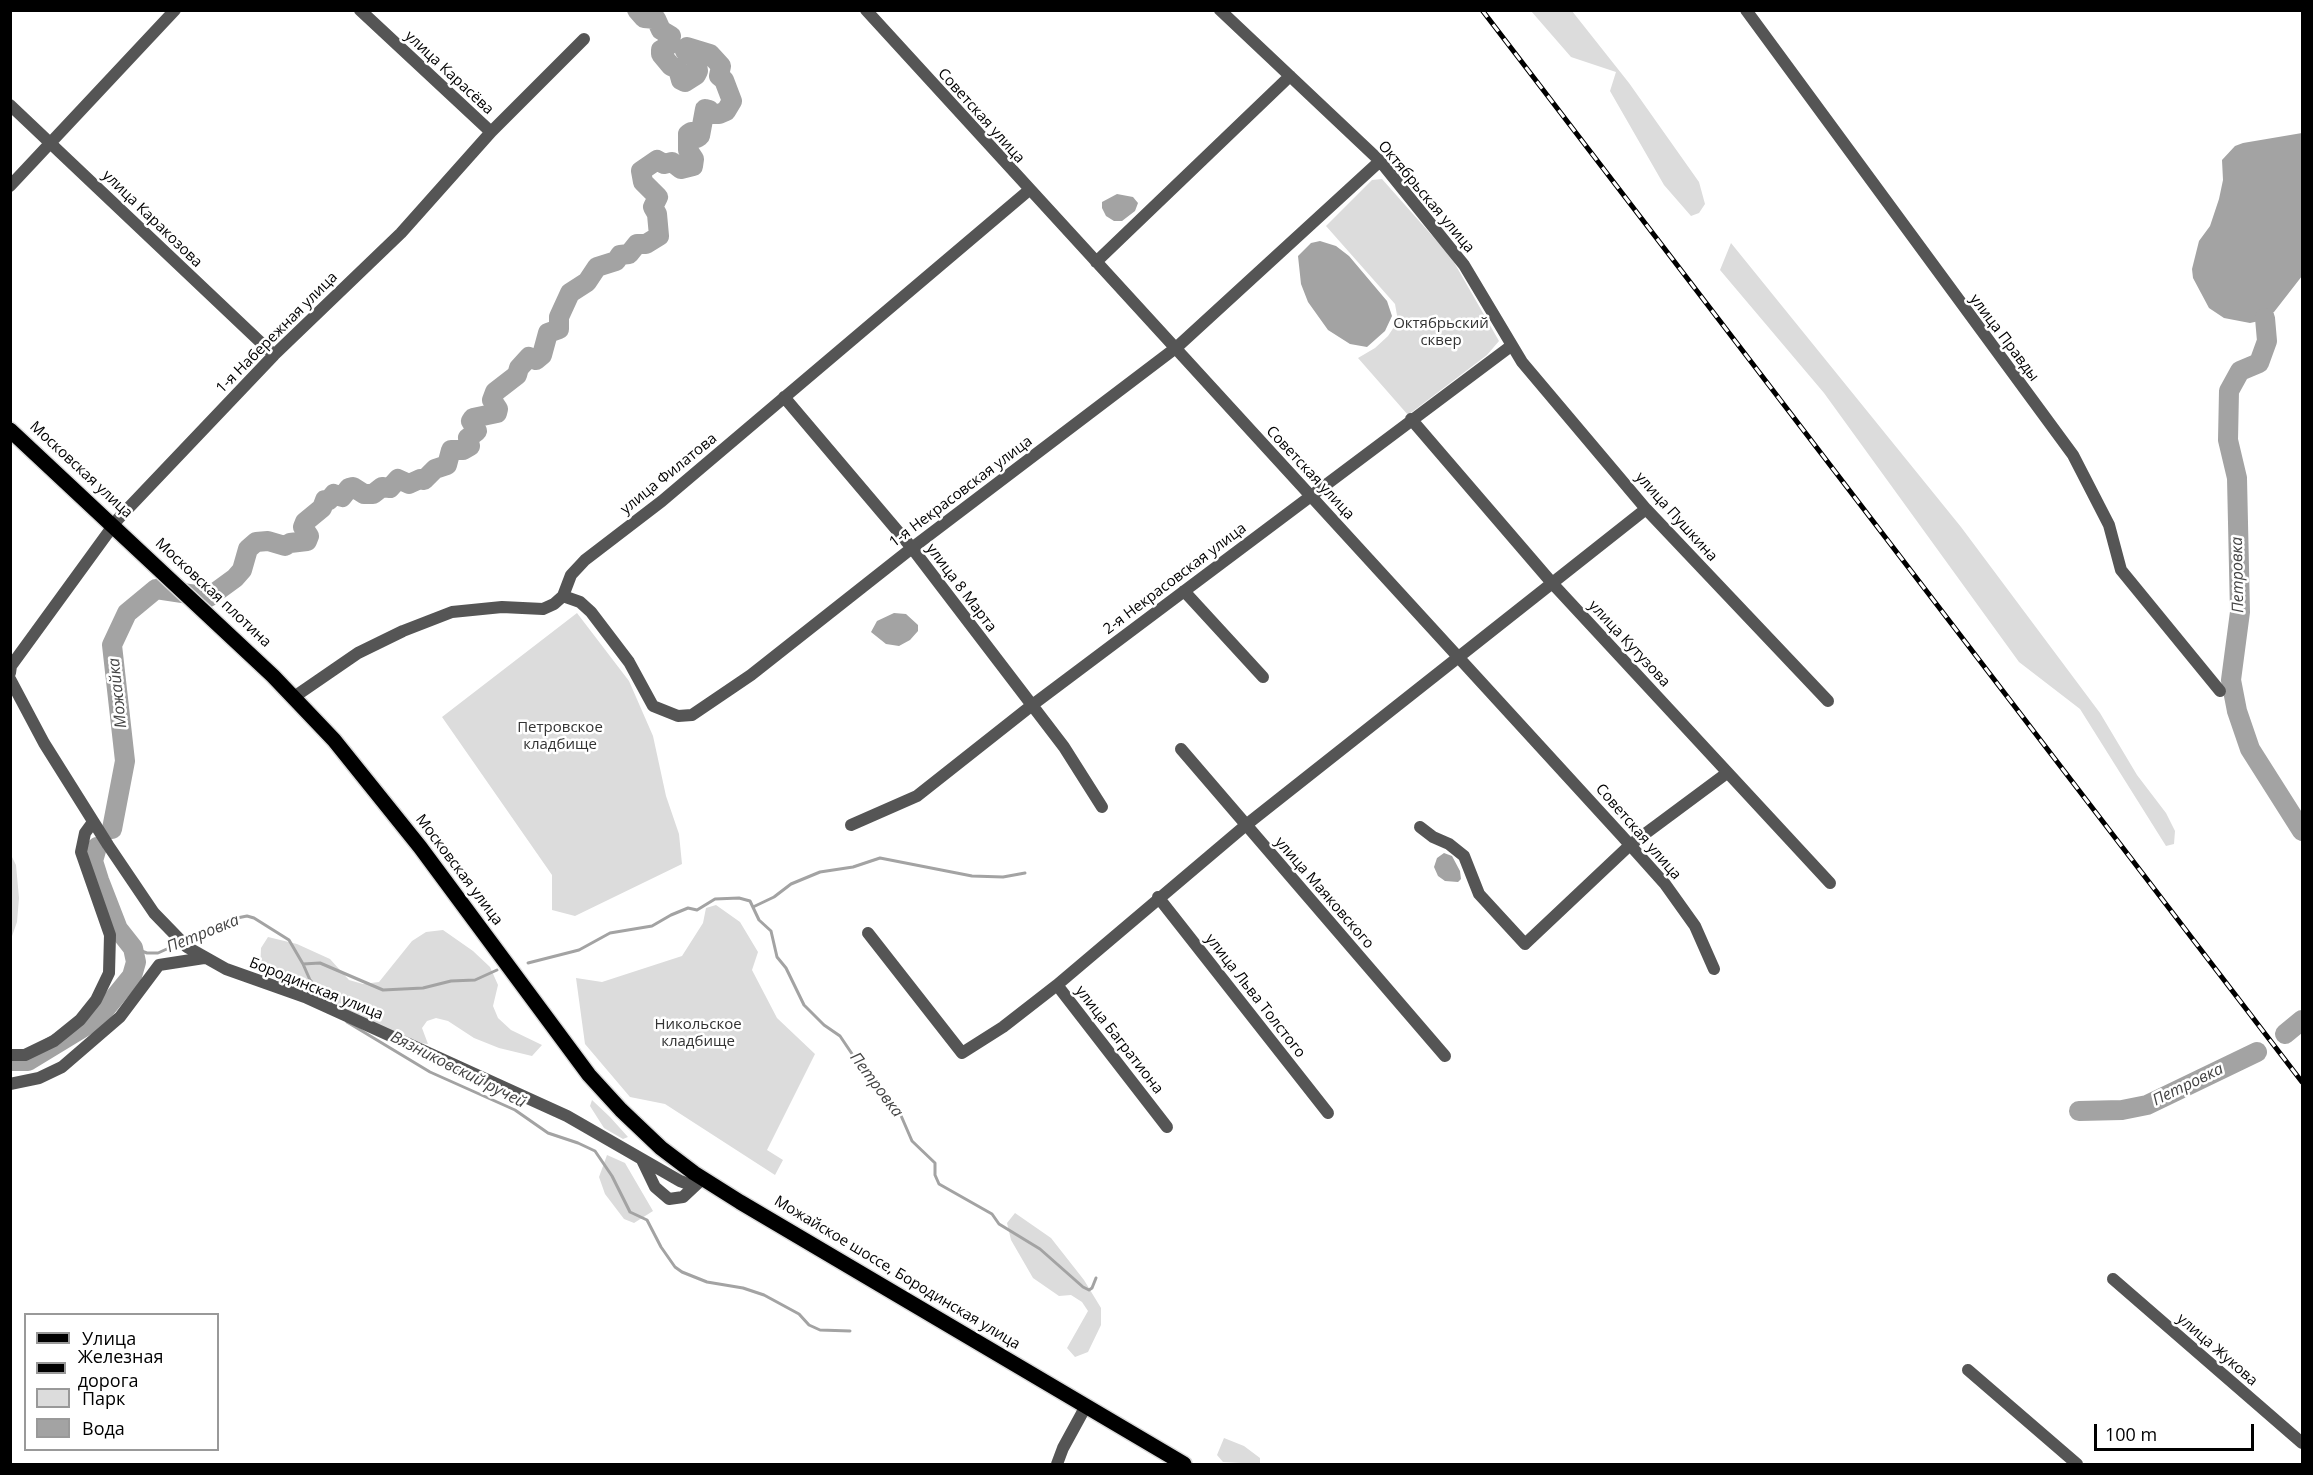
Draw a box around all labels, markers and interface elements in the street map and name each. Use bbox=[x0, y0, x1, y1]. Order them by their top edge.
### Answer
street label: улица Карасёва bbox=[401, 27, 497, 119]
street label: Советская улица bbox=[934, 65, 1028, 167]
street label: Октябрьская улица bbox=[1374, 137, 1478, 257]
street label: улица Каракозова bbox=[98, 167, 206, 271]
street label: 1-я Набережная улица bbox=[213, 269, 341, 397]
street label: улица Правды bbox=[1965, 291, 2043, 385]
park label: Октябрьский сквер bbox=[1393, 315, 1489, 350]
street label: Московская улица bbox=[26, 418, 136, 522]
street label: Советская улица bbox=[1262, 422, 1358, 524]
street label: улица Филатова bbox=[617, 430, 721, 518]
street label: 1-я Некрасовская улица bbox=[886, 432, 1036, 552]
street label: улица Пушкина bbox=[1631, 469, 1721, 565]
street label: 2-я Некрасовская улица bbox=[1100, 519, 1250, 639]
street label: Московская плотина bbox=[151, 535, 275, 651]
water label: Петровка bbox=[2228, 537, 2248, 613]
street label: улица 8 Марта bbox=[922, 540, 1000, 636]
street label: улица Кутузова bbox=[1584, 597, 1674, 691]
water label: Можайка bbox=[105, 657, 131, 729]
park label: Петровское кладбище bbox=[517, 719, 603, 754]
street label: Советская улица bbox=[1591, 780, 1685, 884]
street label: Московская улица bbox=[412, 811, 506, 929]
street label: улица Маяковского bbox=[1271, 833, 1377, 953]
water label: Петровка bbox=[164, 911, 242, 957]
street label: улица Льва Толстого bbox=[1201, 931, 1309, 1061]
street label: Бородинская улица bbox=[246, 954, 386, 1024]
street label: улица Багратиона bbox=[1071, 982, 1167, 1098]
park label: Никольское кладбище bbox=[654, 1016, 742, 1051]
water label: Вязниковский ручей bbox=[387, 1028, 529, 1112]
water label: Петровка bbox=[845, 1049, 907, 1121]
water label: Петровка bbox=[2149, 1060, 2227, 1110]
street label: Можайское шоссе, Бородинская улица bbox=[771, 1192, 1023, 1354]
street label: улица Жукова bbox=[2173, 1310, 2261, 1390]
legend bbox=[24, 1313, 219, 1451]
text: Улица bbox=[82, 1326, 136, 1350]
text: Железная дорога bbox=[78, 1344, 163, 1392]
text: Парк bbox=[82, 1386, 125, 1410]
scale bar bbox=[2097, 1412, 2258, 1450]
text: Вода bbox=[82, 1416, 125, 1440]
text: 100 m bbox=[2105, 1422, 2157, 1446]

